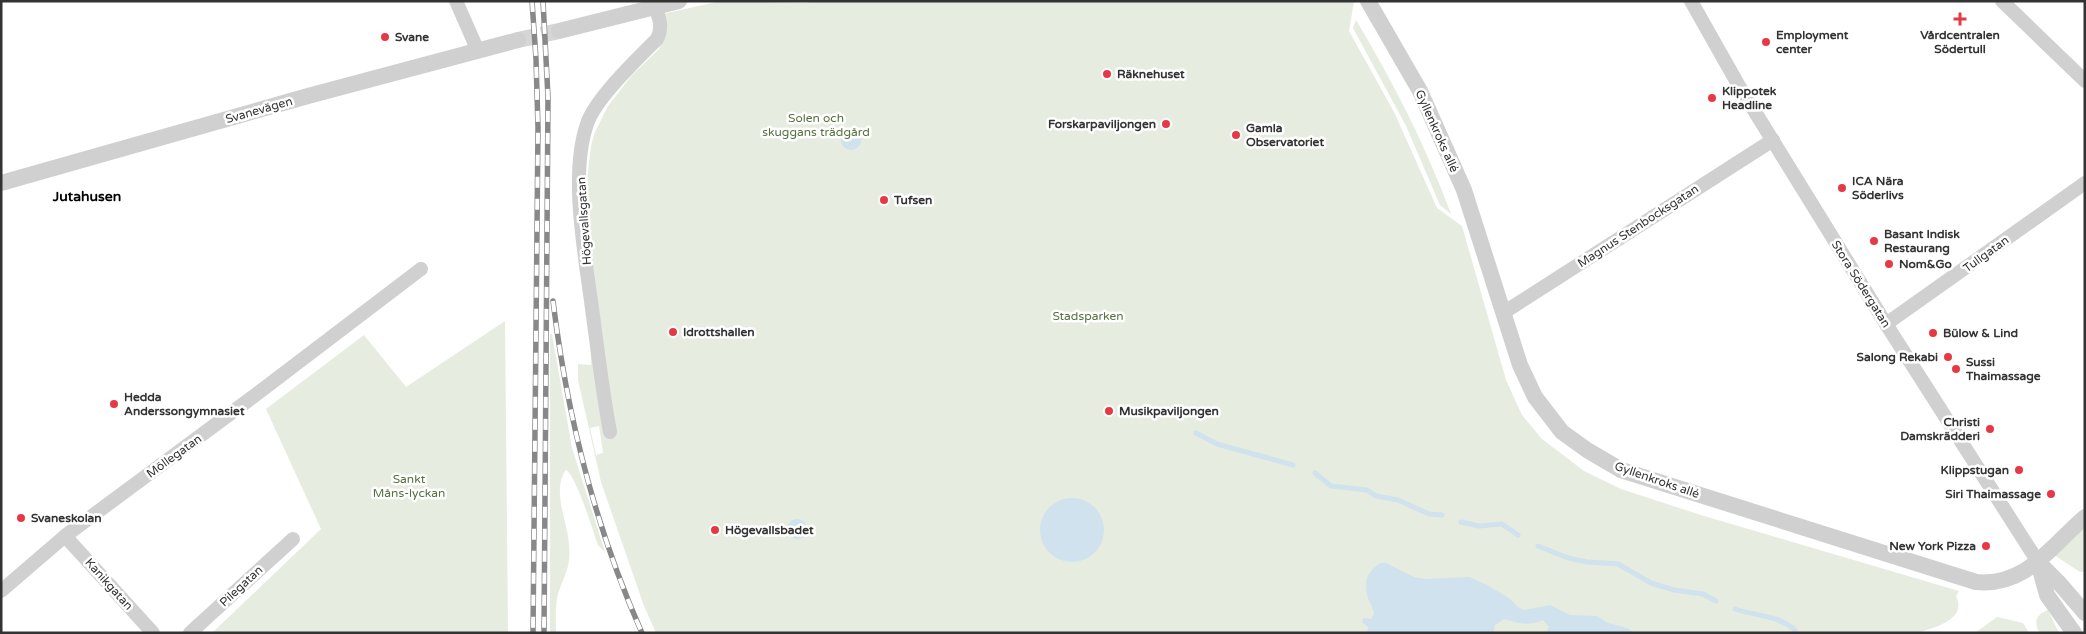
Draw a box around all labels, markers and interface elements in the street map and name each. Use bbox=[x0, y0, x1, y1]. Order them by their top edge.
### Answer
marker: Vårdcentralen Södertull bbox=[1953, 12, 1967, 26]
place label: Employment center bbox=[1776, 28, 1849, 56]
place label: Vårdcentralen Södertull bbox=[1920, 28, 2000, 56]
place label: Svane bbox=[395, 30, 429, 44]
marker: Svane bbox=[379, 31, 391, 43]
marker: Employment center bbox=[1760, 36, 1772, 48]
place label: Räknehuset bbox=[1117, 67, 1185, 81]
marker: Räknehuset bbox=[1101, 68, 1113, 80]
place label: Klippotek Headline bbox=[1722, 84, 1777, 112]
street label: Gyllenkroks allé bbox=[1413, 88, 1462, 175]
marker: Klippotek Headline bbox=[1706, 92, 1718, 104]
street label: Svanevägen bbox=[224, 94, 294, 126]
park label: Solen och skuggans trädgård bbox=[762, 111, 870, 139]
place label: Forskarpaviljongen bbox=[1048, 117, 1156, 132]
marker: Forskarpaviljongen bbox=[1160, 118, 1172, 130]
place label: Gamla Observatoriet bbox=[1246, 121, 1324, 149]
marker: Gamla Observatoriet bbox=[1230, 129, 1242, 141]
place label: ICA Nära Söderlivs bbox=[1852, 174, 1904, 202]
street label: Högevallsgatan bbox=[574, 177, 594, 265]
street label: Magnus Stenbocksgatan bbox=[1575, 182, 1701, 270]
marker: ICA Nära Söderlivs bbox=[1836, 182, 1848, 194]
district label: Jutahusen bbox=[52, 188, 121, 205]
place label: Tufsen bbox=[893, 193, 932, 207]
marker: Tufsen bbox=[878, 194, 890, 206]
place label: Basant Indisk Restaurang bbox=[1884, 227, 1960, 256]
street label: Tullgatan bbox=[1961, 233, 2011, 275]
marker: Basant Indisk Restaurang bbox=[1868, 235, 1880, 247]
street label: Stora Södergatan bbox=[1829, 238, 1893, 330]
place label: Nom&Go bbox=[1899, 257, 1952, 271]
marker: Nom&Go bbox=[1883, 258, 1895, 270]
park label: Stadsparken bbox=[1052, 309, 1124, 323]
place label: Idrottshallen bbox=[683, 325, 755, 339]
marker: Idrottshallen bbox=[667, 326, 679, 338]
place label: Bülow & Lind bbox=[1943, 326, 2018, 340]
marker: Bülow & Lind bbox=[1927, 327, 1939, 339]
place label: Salong Rekabi bbox=[1857, 350, 1938, 365]
marker: Salong Rekabi bbox=[1942, 351, 1954, 363]
place label: Sussi Thaimassage bbox=[1965, 355, 2041, 384]
marker: Sussi Thaimassage bbox=[1950, 363, 1962, 375]
place label: Hedda Anderssongymnasiet bbox=[124, 390, 245, 419]
marker: Hedda Anderssongymnasiet bbox=[108, 398, 120, 410]
place label: Musikpaviljongen bbox=[1119, 404, 1219, 419]
marker: Musikpaviljongen bbox=[1103, 405, 1115, 417]
place label: Christi Damskrädderi bbox=[1900, 415, 1980, 443]
marker: Christi Damskrädderi bbox=[1984, 423, 1996, 435]
street label: Möllegatan bbox=[144, 431, 204, 481]
street label: Gyllenkroks allé bbox=[1613, 459, 1701, 501]
place label: Klippstugan bbox=[1941, 463, 2009, 478]
marker: Klippstugan bbox=[2013, 464, 2025, 476]
park label: Sankt Måns-lyckan bbox=[373, 472, 445, 500]
place label: Siri Thaimassage bbox=[1945, 487, 2041, 502]
marker: Siri Thaimassage bbox=[2045, 488, 2057, 500]
place label: Svaneskolan bbox=[31, 511, 102, 525]
marker: Svaneskolan bbox=[15, 512, 27, 524]
place label: Högevallsbadet bbox=[725, 523, 814, 538]
marker: Högevallsbadet bbox=[709, 524, 721, 536]
place label: New York Pizza bbox=[1889, 539, 1976, 553]
marker: New York Pizza bbox=[1980, 540, 1992, 552]
street label: Kanikgatan bbox=[82, 555, 136, 613]
street label: Pilegatan bbox=[217, 563, 265, 609]

